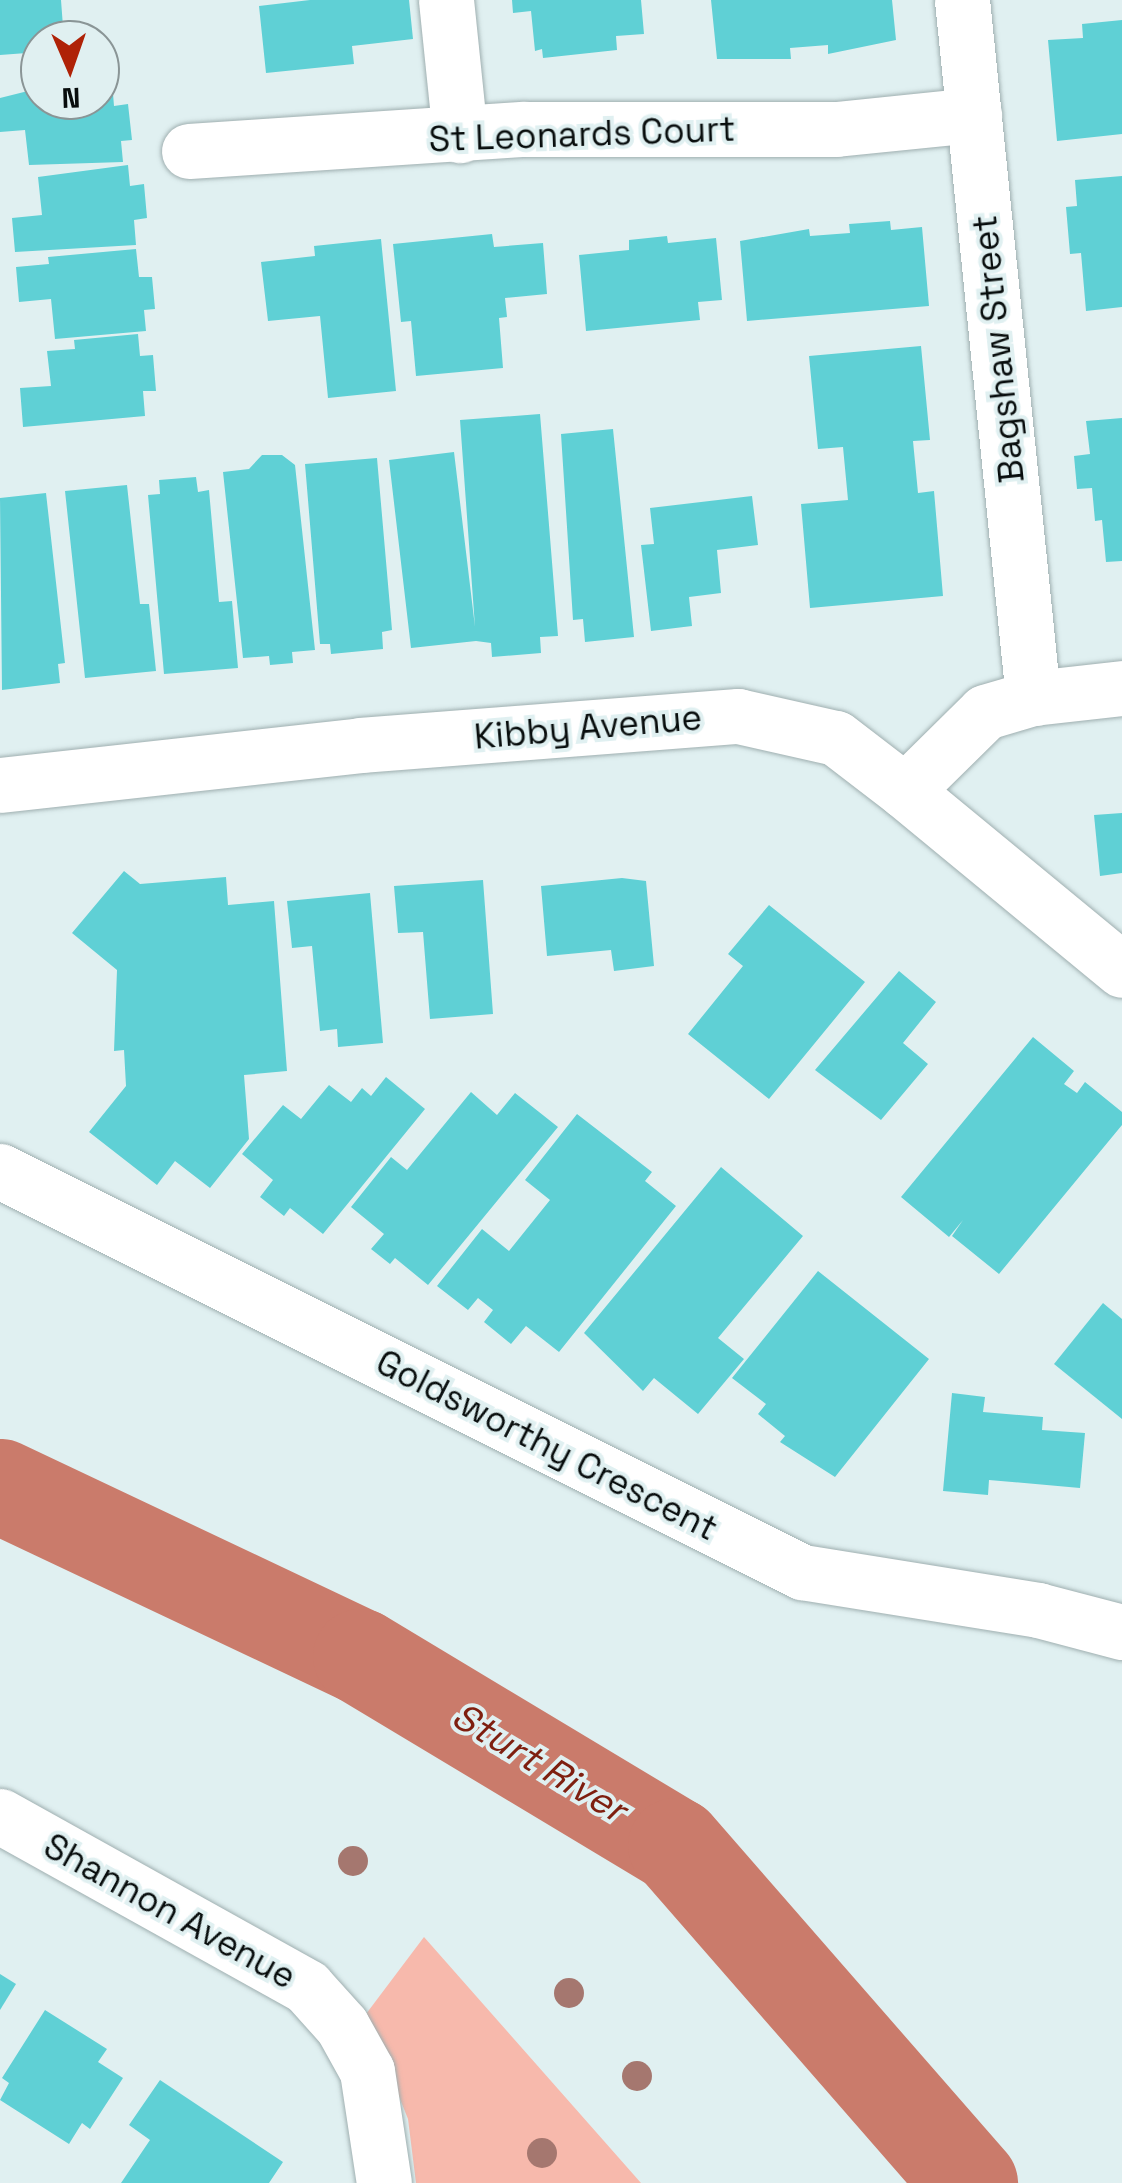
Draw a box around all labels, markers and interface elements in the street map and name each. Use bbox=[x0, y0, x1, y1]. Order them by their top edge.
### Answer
north arrow bbox=[20, 20, 120, 120]
text: N bbox=[61, 80, 81, 116]
street label: St Leonards Court bbox=[428, 108, 736, 160]
street label: Bagshaw Street bbox=[963, 213, 1033, 485]
street label: Kibby Avenue bbox=[472, 696, 704, 758]
street label: Goldsworthy Crescent bbox=[369, 1341, 725, 1549]
water label: Sturt River bbox=[444, 1693, 634, 1833]
street label: Shannon Avenue bbox=[37, 1824, 303, 1998]

